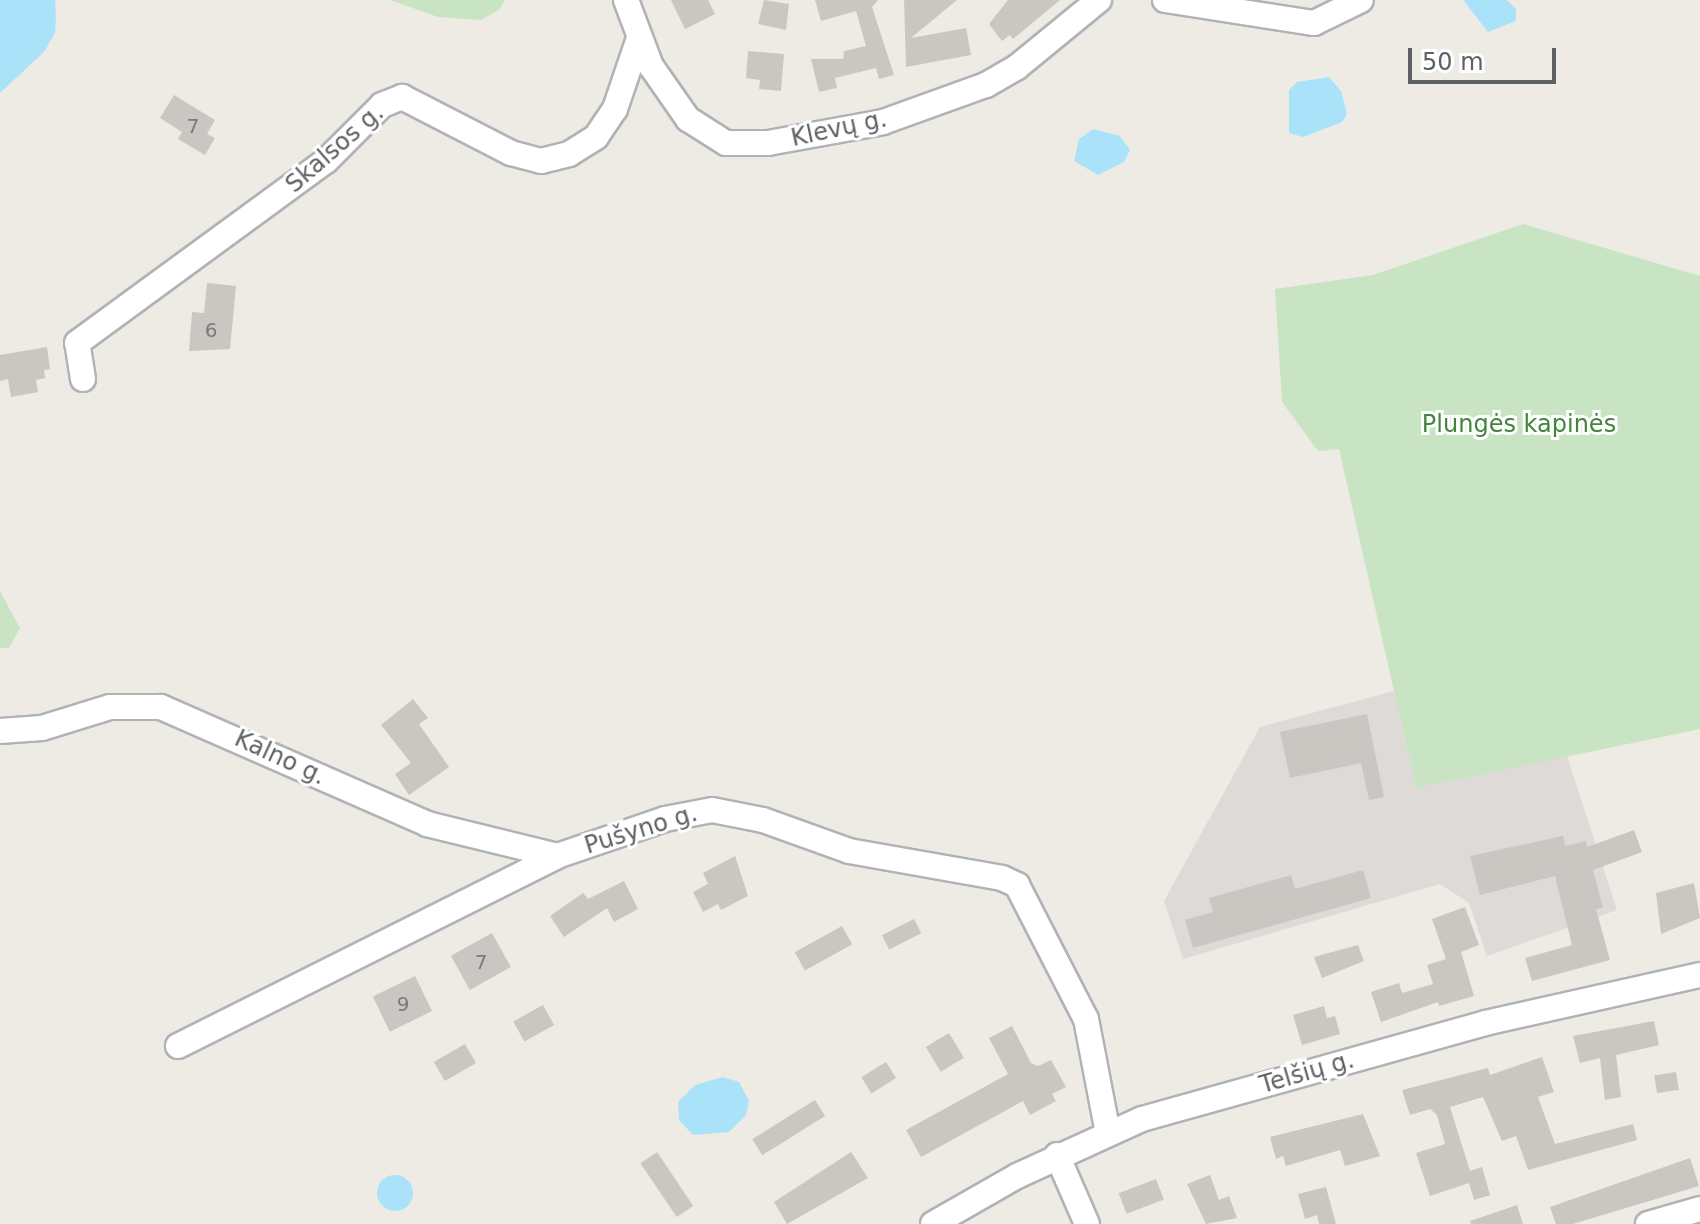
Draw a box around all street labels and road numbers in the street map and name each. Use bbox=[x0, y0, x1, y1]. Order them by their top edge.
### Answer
street label: Skalsos g. bbox=[280, 99, 390, 199]
street label: Klevų g. bbox=[789, 105, 889, 153]
street label: Kalno g. bbox=[230, 724, 330, 792]
street label: Pušyno g. bbox=[581, 799, 701, 861]
street label: Telšių g. bbox=[1256, 1046, 1358, 1100]

